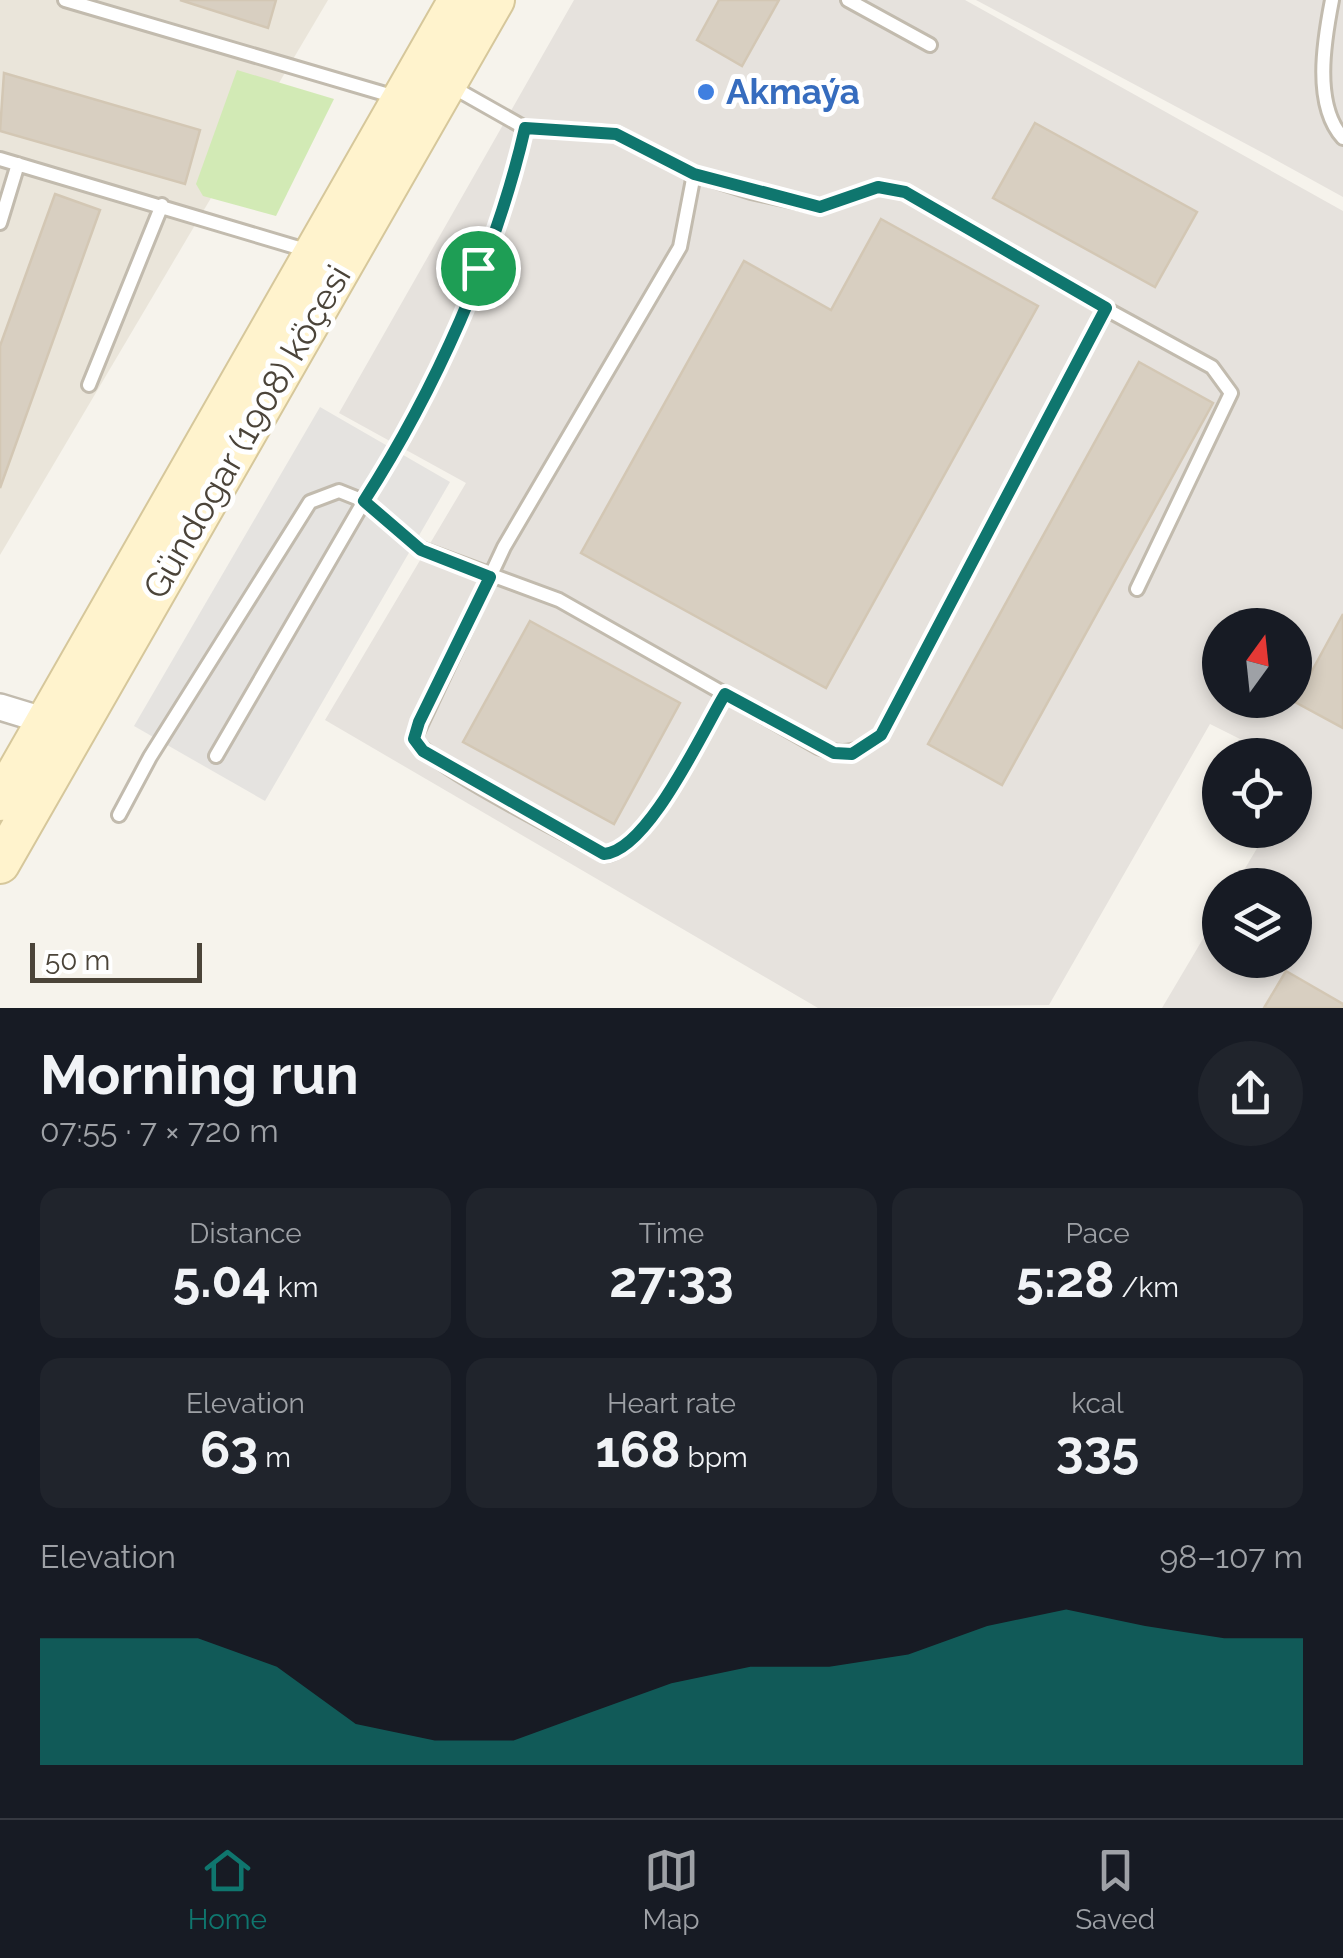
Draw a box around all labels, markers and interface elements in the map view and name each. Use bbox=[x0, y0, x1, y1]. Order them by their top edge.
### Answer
place label: Аkmaýa bbox=[726, 71, 860, 112]
marker: Аkmaýa bbox=[695, 81, 717, 103]
pin bbox=[436, 226, 521, 311]
icon: arrive bbox=[451, 241, 506, 296]
street label: Gündogar (1908) köçesi bbox=[134, 258, 359, 606]
north arrow bbox=[1202, 608, 1312, 718]
map controls bbox=[1202, 608, 1312, 978]
button: locate bbox=[1202, 738, 1312, 848]
button: layers bbox=[1202, 868, 1312, 978]
scale bar bbox=[30, 938, 202, 983]
text: 50 m bbox=[45, 944, 110, 977]
button: share bbox=[1198, 1041, 1303, 1146]
text: Morning run bbox=[40, 1042, 359, 1107]
text: 07:55 · 7 × 720 m bbox=[40, 1112, 279, 1149]
text: Distance bbox=[189, 1217, 302, 1250]
text: Time bbox=[639, 1217, 704, 1250]
text: Pace bbox=[1065, 1217, 1130, 1250]
text: 5.04 bbox=[173, 1250, 271, 1309]
text: 27:33 bbox=[609, 1250, 734, 1309]
text: 5:28 bbox=[1016, 1250, 1114, 1309]
text: km bbox=[271, 1271, 318, 1304]
text: /km bbox=[1114, 1271, 1179, 1304]
text: Elevation bbox=[186, 1387, 305, 1420]
text: Heart rate bbox=[607, 1387, 736, 1420]
text: kcal bbox=[1071, 1387, 1124, 1420]
text: 63 bbox=[200, 1420, 258, 1479]
text: 168 bbox=[595, 1420, 680, 1479]
text: 335 bbox=[1056, 1420, 1139, 1479]
text: m bbox=[258, 1441, 291, 1474]
text: bpm bbox=[680, 1441, 748, 1474]
text: Elevation bbox=[40, 1538, 176, 1575]
text: 98–107 m bbox=[1159, 1538, 1303, 1575]
tab: Home bbox=[188, 1843, 267, 1936]
tab: Map bbox=[643, 1843, 700, 1936]
tab: Saved bbox=[1075, 1843, 1155, 1936]

